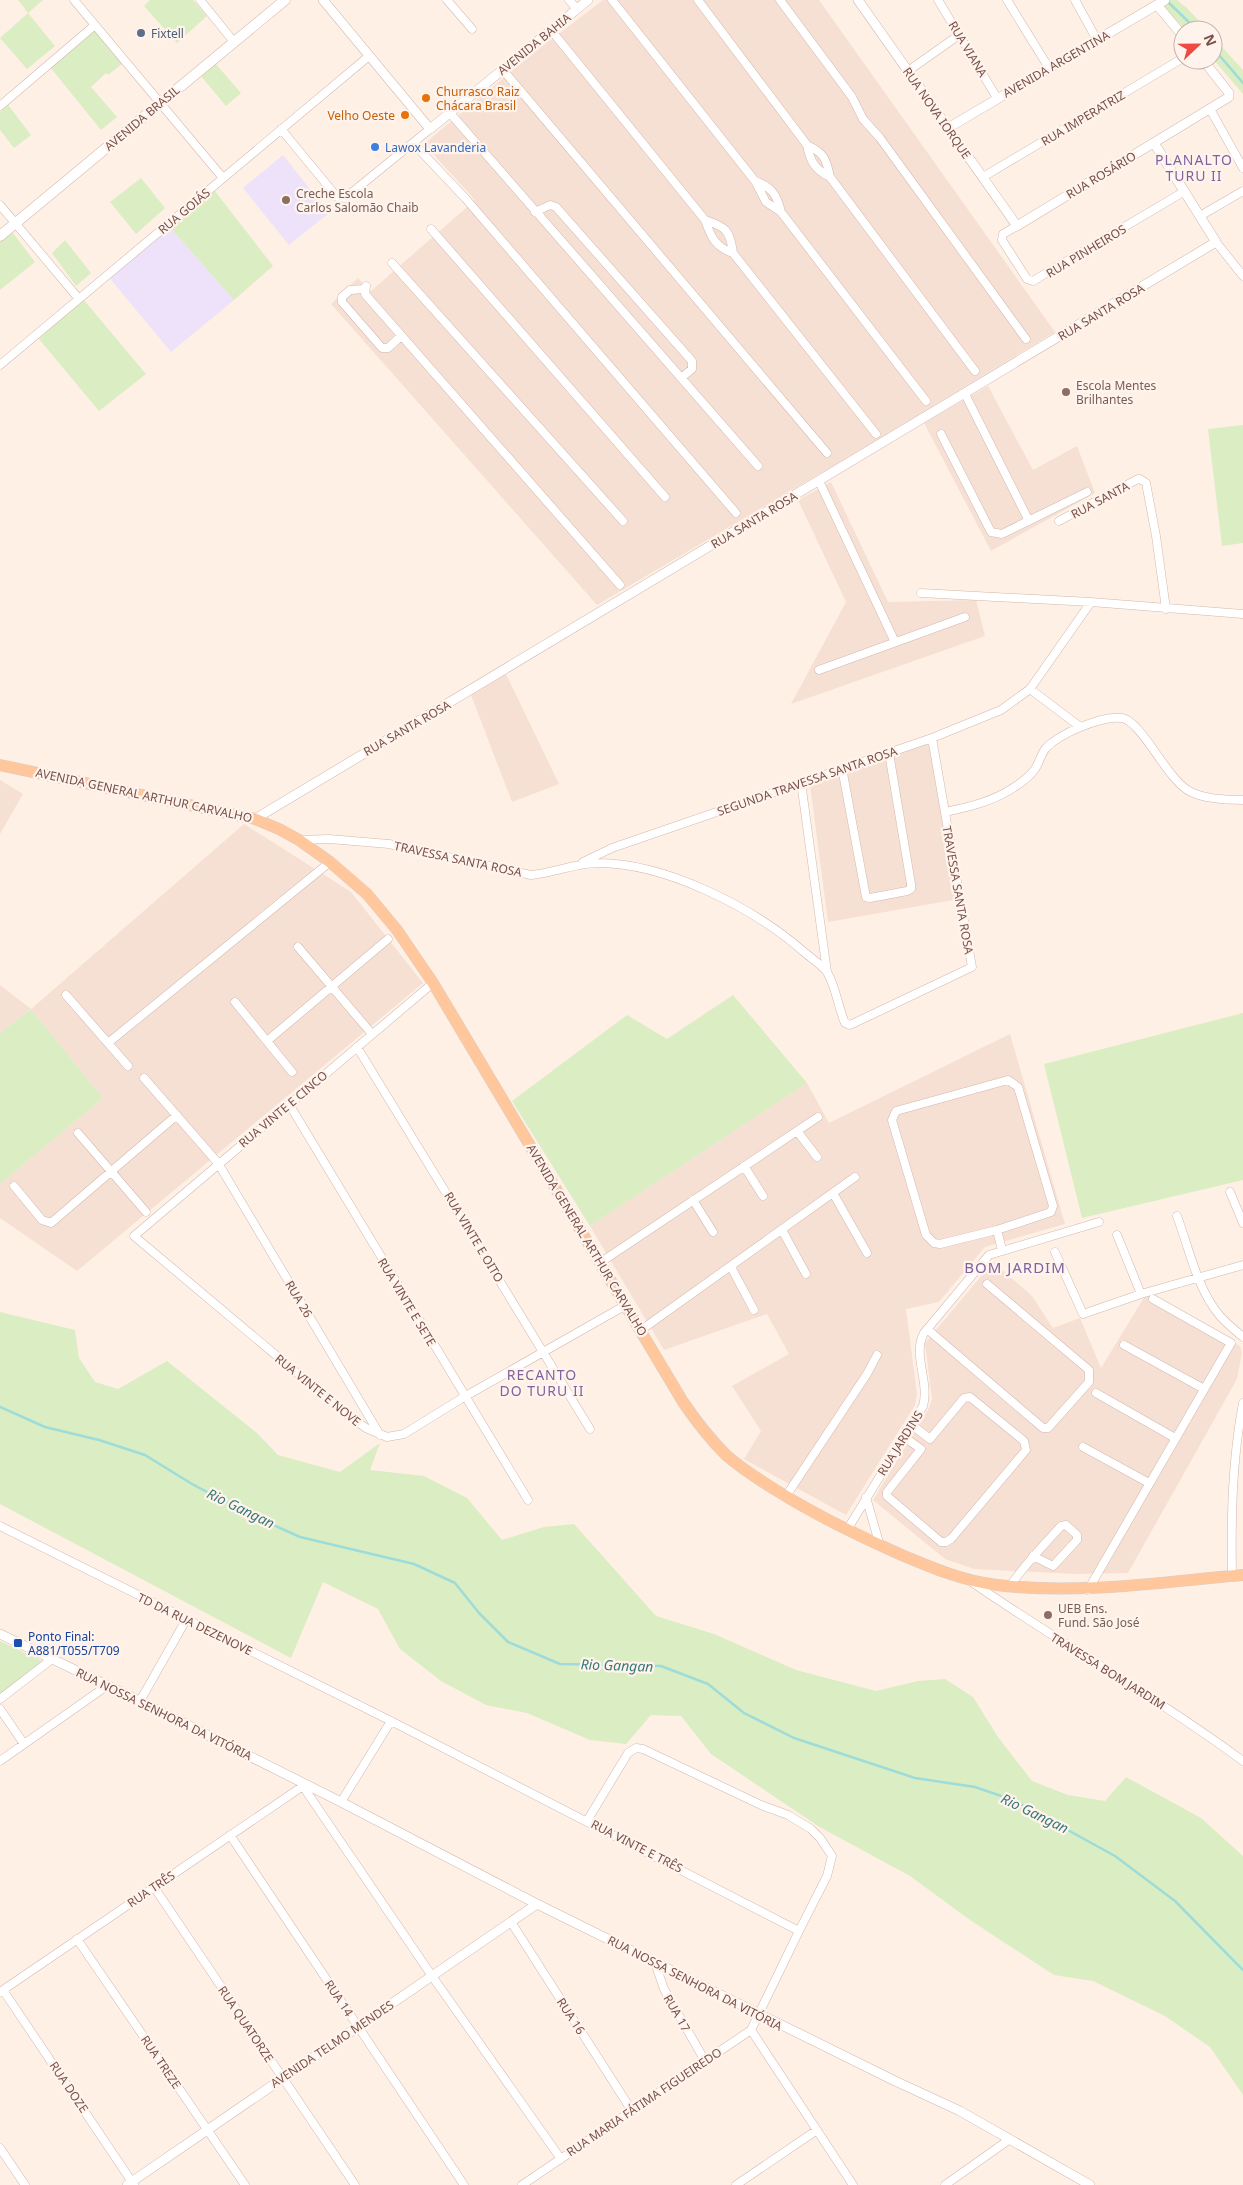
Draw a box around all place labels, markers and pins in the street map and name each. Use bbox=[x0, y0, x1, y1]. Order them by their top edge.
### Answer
place label: Fixtell bbox=[151, 25, 184, 42]
marker: Fixtell bbox=[135, 27, 147, 39]
place label: Churrasco Raiz Chácara Brasil bbox=[436, 83, 520, 114]
marker: Churrasco Raiz Chácara Brasil bbox=[420, 92, 432, 104]
place label: Velho Oeste bbox=[327, 107, 395, 124]
marker: Velho Oeste bbox=[399, 109, 411, 121]
place label: Lawox Lavanderia bbox=[385, 139, 486, 156]
marker: Lawox Lavanderia bbox=[369, 141, 381, 153]
place label: Creche Escola Carlos Salomão Chaib bbox=[296, 185, 419, 216]
marker: Creche Escola Carlos Salomão Chaib bbox=[280, 194, 292, 206]
place label: Escola Mentes Brilhantes bbox=[1076, 377, 1157, 408]
marker: Escola Mentes Brilhantes bbox=[1060, 386, 1072, 398]
place label: UEB Ens. Fund. São José bbox=[1058, 1600, 1140, 1631]
marker: UEB Ens. Fund. São José bbox=[1042, 1609, 1054, 1621]
place label: Ponto Final: A881/T055/T709 bbox=[28, 1628, 120, 1659]
marker: Ponto Final: A881/T055/T709 bbox=[12, 1637, 24, 1649]

